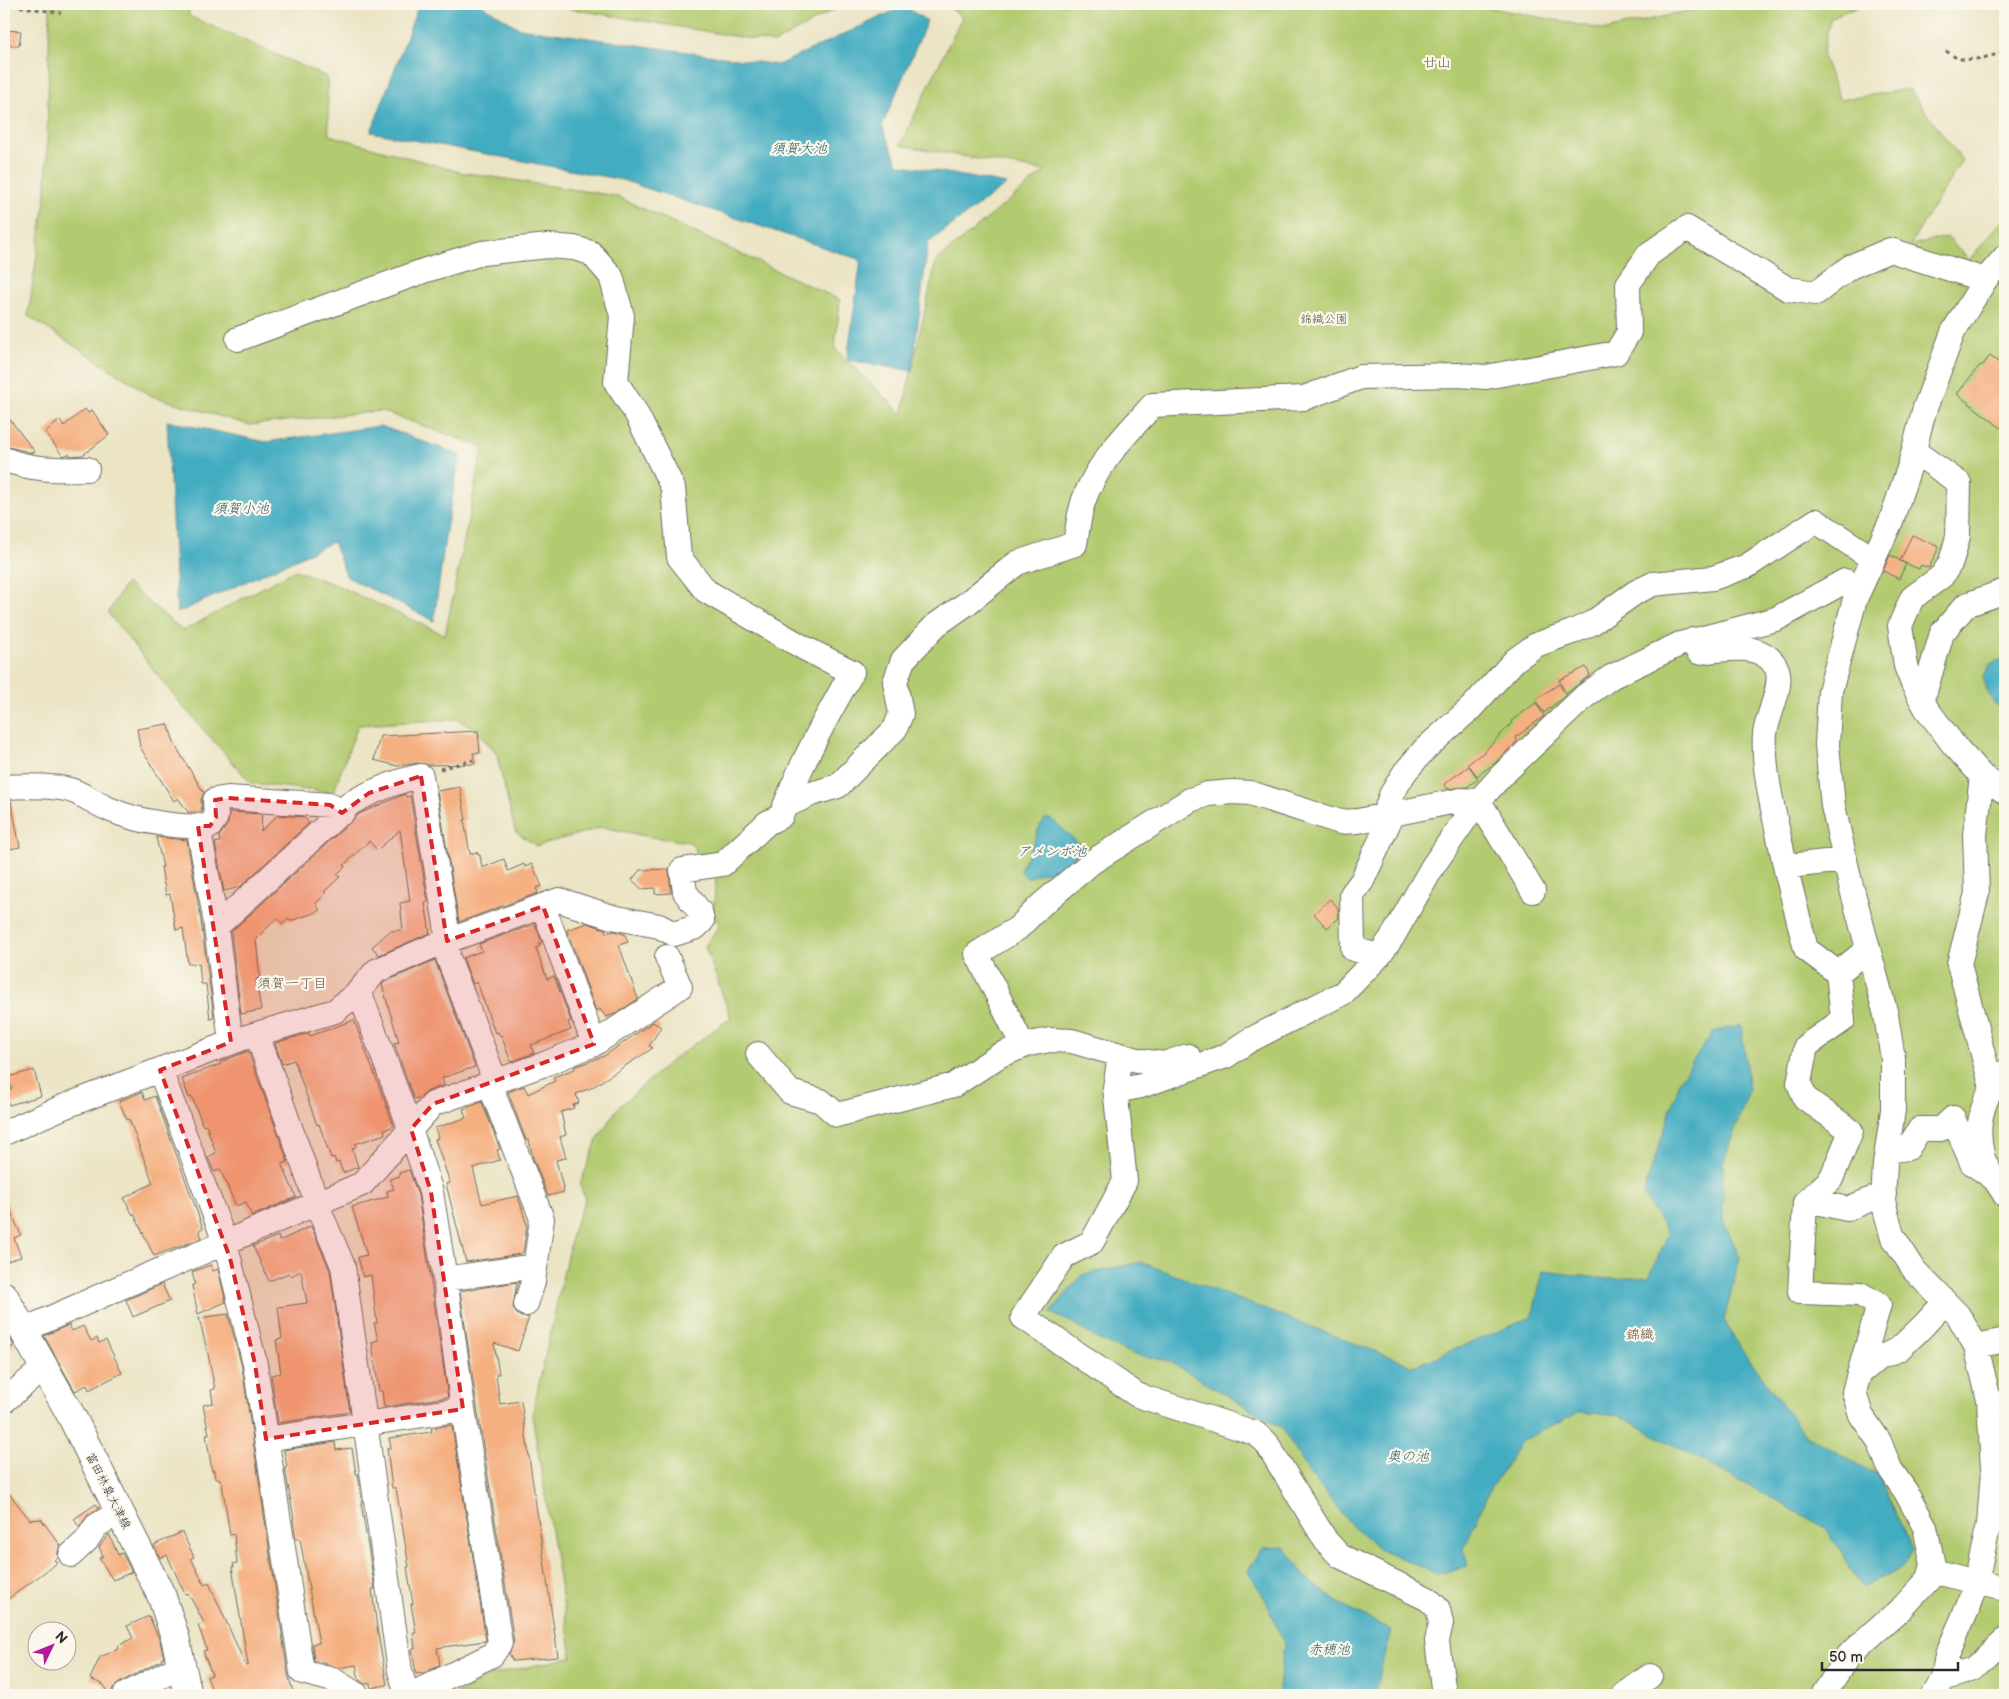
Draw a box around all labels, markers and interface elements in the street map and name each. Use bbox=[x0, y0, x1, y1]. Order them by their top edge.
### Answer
district label: 廿山 bbox=[1423, 54, 1451, 71]
water label: 須賀大池 bbox=[771, 140, 828, 157]
park label: 錦織公園 bbox=[1300, 312, 1348, 327]
water label: 須賀小池 bbox=[213, 500, 270, 517]
water label: アメンボ池 bbox=[1017, 843, 1088, 860]
district label: 須賀一丁目 bbox=[257, 975, 327, 992]
district label: 錦織 bbox=[1626, 1326, 1654, 1343]
water label: 奥の池 bbox=[1387, 1448, 1430, 1465]
street label: 富田林泉大津線 bbox=[82, 1450, 134, 1532]
north arrow bbox=[28, 1622, 78, 1672]
text: N bbox=[51, 1628, 71, 1647]
scale bar bbox=[1822, 1639, 1958, 1671]
water label: 赤穂池 bbox=[1308, 1641, 1351, 1658]
text: 50 m bbox=[1829, 1648, 1863, 1667]

